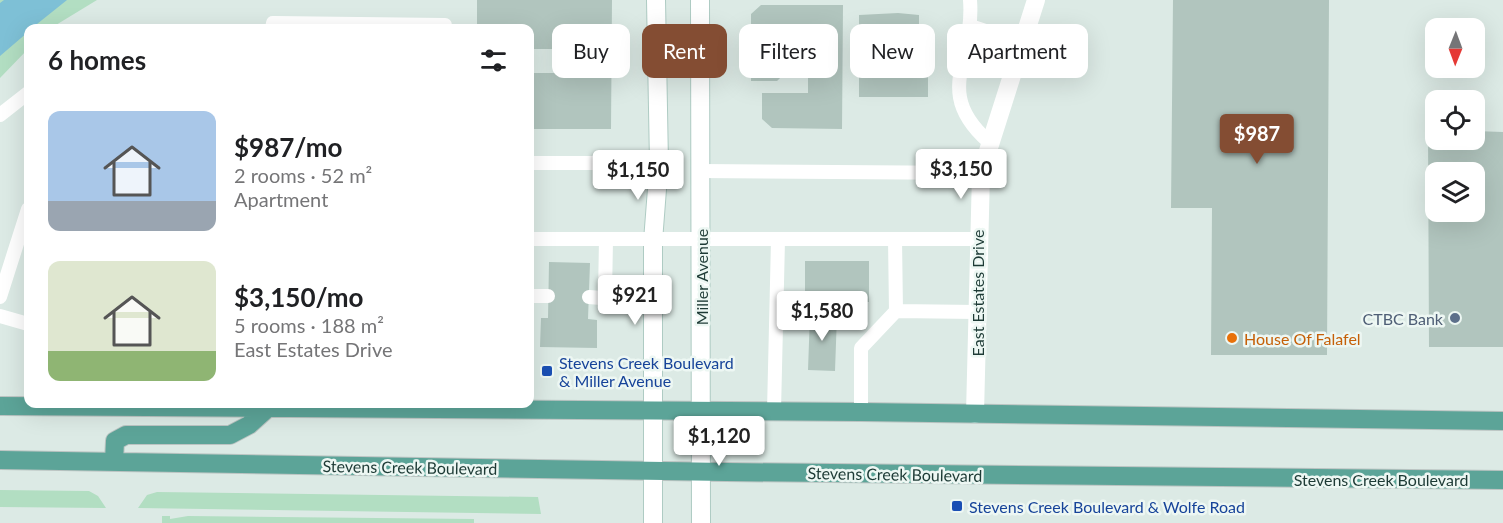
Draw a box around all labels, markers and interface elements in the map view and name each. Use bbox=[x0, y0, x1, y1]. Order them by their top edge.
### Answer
north arrow bbox=[1425, 18, 1485, 78]
map controls bbox=[1425, 18, 1485, 222]
chip: Buy bbox=[552, 24, 630, 78]
chip: Rent bbox=[642, 24, 727, 78]
chip: Filters bbox=[739, 24, 838, 78]
chip: New bbox=[850, 24, 935, 78]
chip: Apartment bbox=[947, 24, 1088, 78]
text: 6 homes bbox=[48, 44, 146, 76]
icon: filters bbox=[477, 44, 510, 77]
button: locate bbox=[1425, 90, 1485, 150]
pin: $987 bbox=[1221, 114, 1293, 165]
text: $987 bbox=[1234, 121, 1280, 145]
text: $987/mo bbox=[234, 131, 342, 163]
icon: home bbox=[96, 135, 168, 207]
pin: $3,150 bbox=[912, 149, 1010, 200]
pin: $1,150 bbox=[589, 150, 687, 201]
text: $3,150 bbox=[930, 156, 992, 180]
text: $1,150 bbox=[607, 157, 669, 181]
button: layers bbox=[1425, 162, 1485, 222]
text: 2 rooms · 52 m² bbox=[234, 163, 372, 187]
text: Apartment bbox=[234, 187, 328, 211]
street label: Miller Avenue bbox=[692, 229, 711, 325]
street label: East Estates Drive bbox=[968, 230, 987, 356]
pin: $921 bbox=[599, 275, 671, 326]
text: $3,150/mo bbox=[234, 281, 364, 313]
text: $921 bbox=[612, 282, 658, 306]
icon: home bbox=[96, 285, 168, 357]
pin: $1,580 bbox=[773, 291, 871, 342]
text: $1,580 bbox=[791, 298, 853, 322]
place label: CTBC Bank bbox=[1363, 309, 1444, 328]
marker: CTBC Bank bbox=[1448, 311, 1462, 325]
text: 5 rooms · 188 m² bbox=[234, 313, 384, 337]
place label: House Of Falafel bbox=[1244, 329, 1361, 348]
marker: House Of Falafel bbox=[1225, 331, 1239, 345]
text: East Estates Drive bbox=[234, 337, 393, 361]
place label: Stevens Creek Boulevard & Miller Avenue bbox=[559, 353, 734, 390]
marker: Stevens Creek Boulevard & Miller Avenue bbox=[540, 364, 554, 378]
pin: $1,120 bbox=[670, 416, 768, 467]
text: $1,120 bbox=[688, 423, 750, 447]
street label: Stevens Creek Boulevard bbox=[322, 456, 498, 478]
street label: Stevens Creek Boulevard bbox=[807, 463, 983, 485]
street label: Stevens Creek Boulevard bbox=[1294, 470, 1468, 489]
place label: Stevens Creek Boulevard & Wolfe Road bbox=[969, 497, 1245, 516]
marker: Stevens Creek Boulevard & Wolfe Road bbox=[950, 499, 964, 513]

